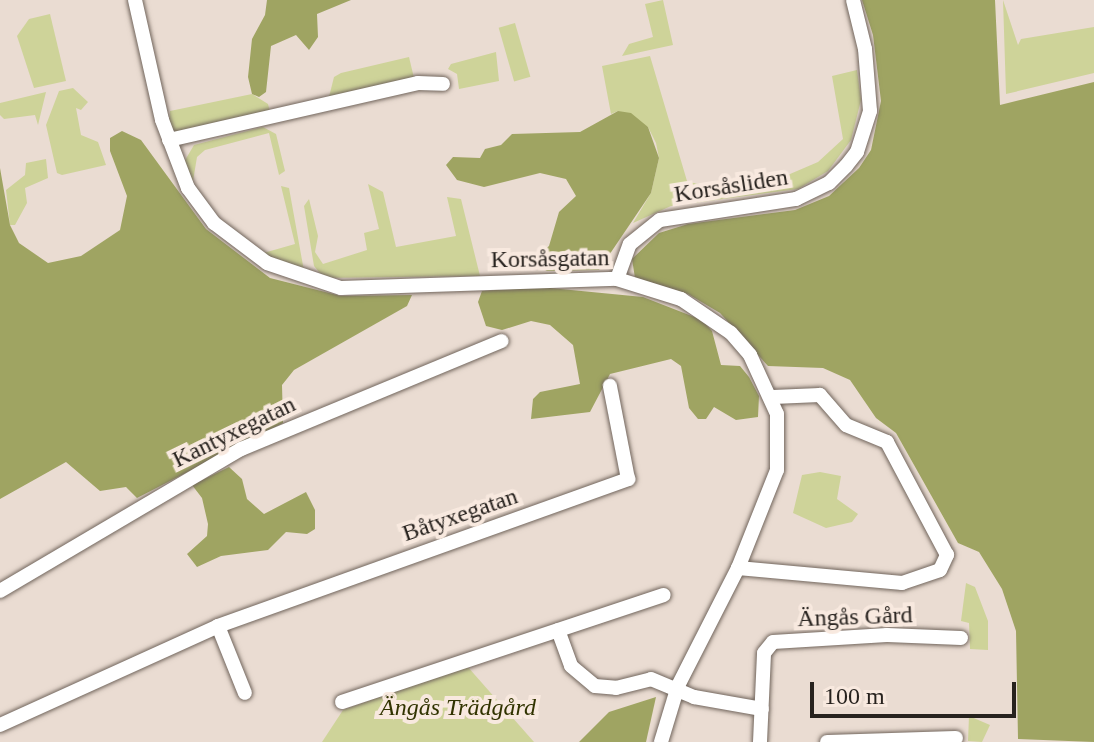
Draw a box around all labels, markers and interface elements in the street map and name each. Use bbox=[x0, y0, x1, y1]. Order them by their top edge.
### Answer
street label: Korsåsliden bbox=[672, 163, 790, 209]
street label: Korsåsgatan bbox=[490, 244, 610, 274]
street label: Kantyxegatan bbox=[168, 390, 300, 474]
street label: Båtyxegatan bbox=[399, 482, 521, 548]
street label: Ängås Gård bbox=[797, 601, 913, 633]
scale bar bbox=[814, 666, 1020, 716]
text: 100 m bbox=[824, 683, 885, 709]
park label: Ängås Trädgård bbox=[380, 694, 536, 722]

